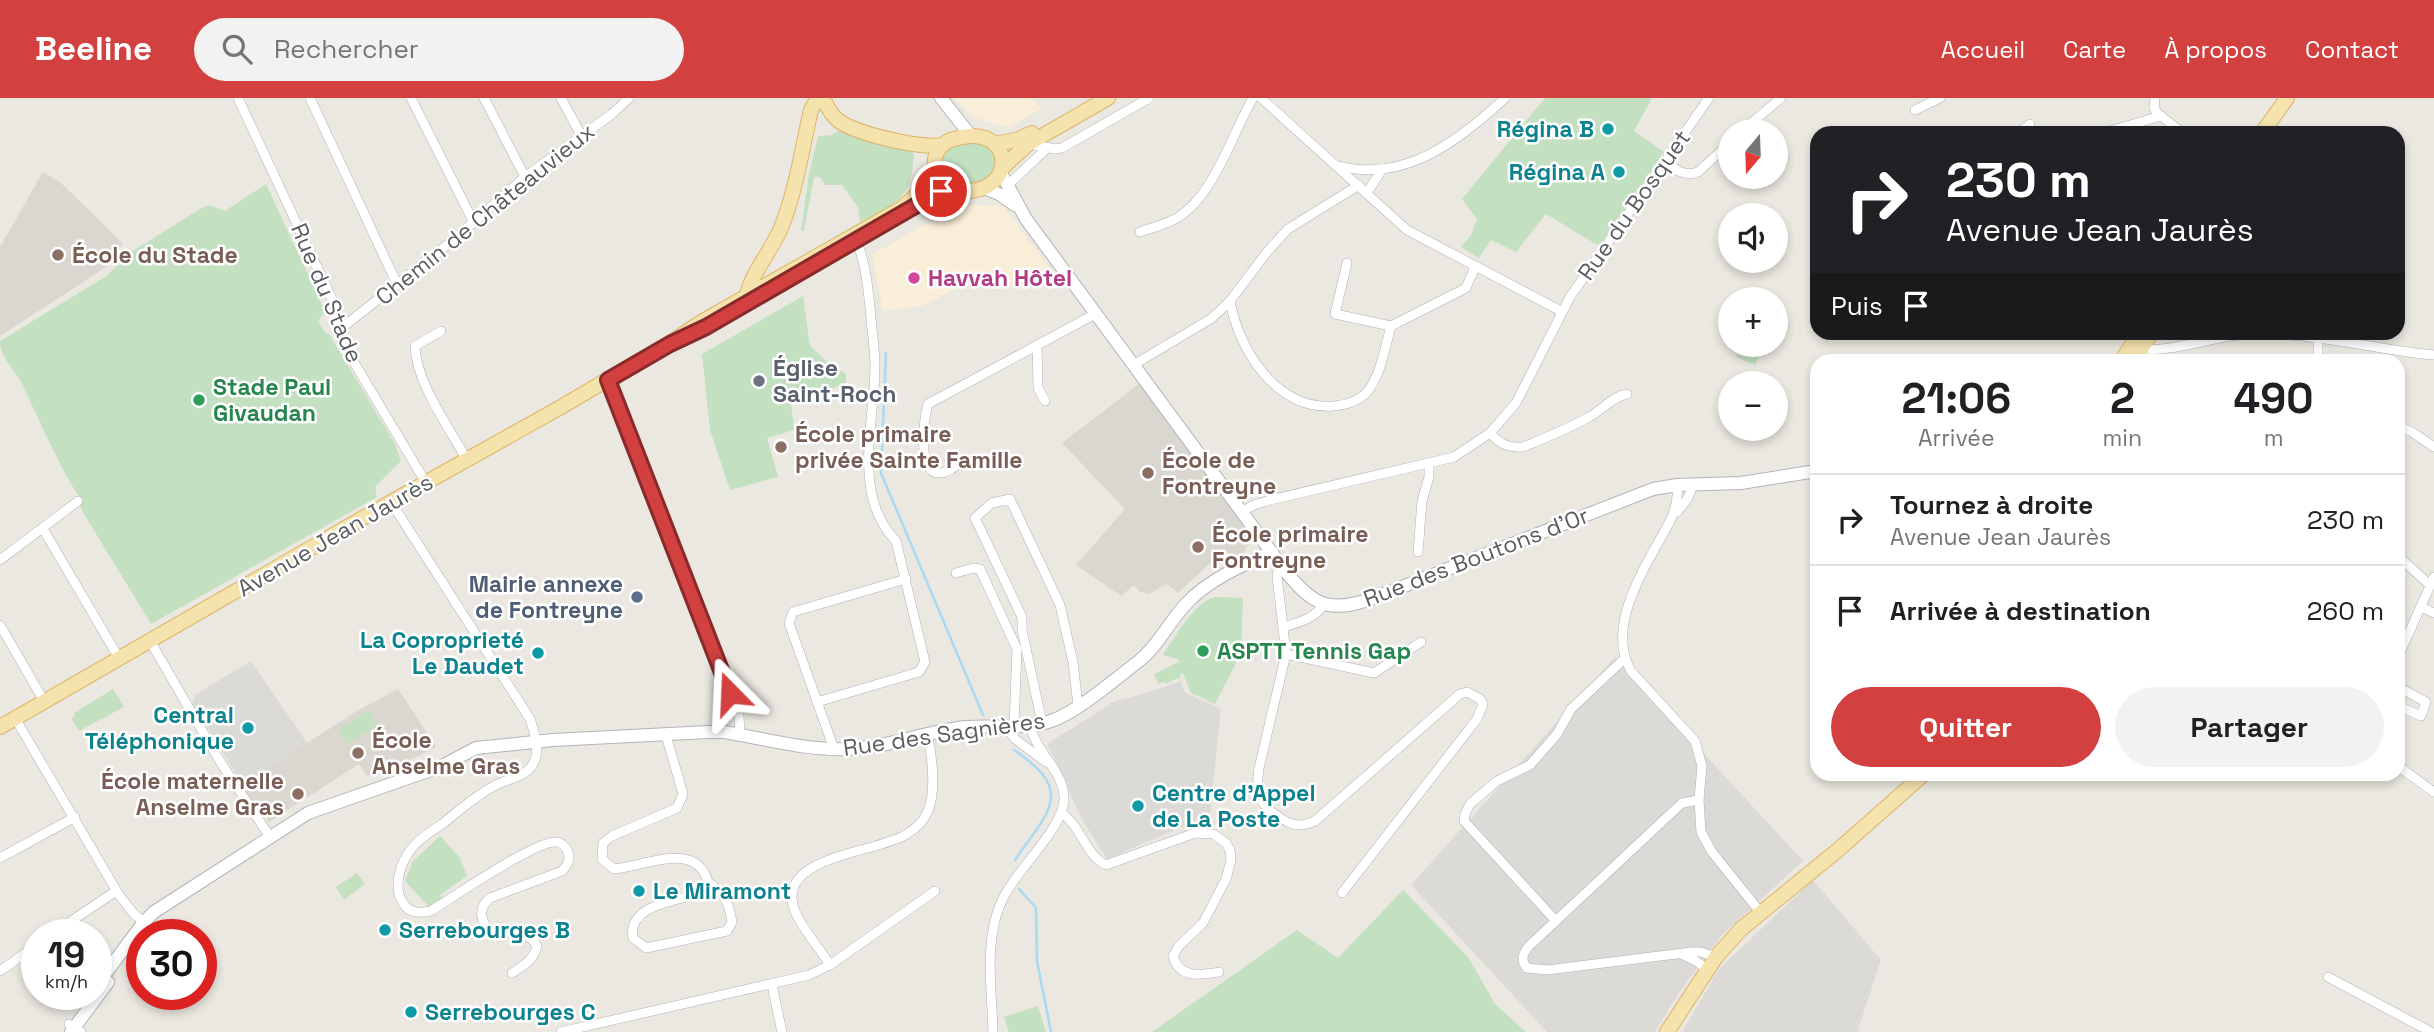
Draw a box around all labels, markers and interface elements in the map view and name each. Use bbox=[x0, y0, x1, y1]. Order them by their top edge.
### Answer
search box bbox=[194, 18, 684, 81]
text: Beeline bbox=[35, 28, 152, 70]
icon: search bbox=[218, 30, 256, 68]
text: Rechercher bbox=[274, 32, 419, 66]
text: Accueil bbox=[1941, 34, 2025, 65]
text: Carte bbox=[2063, 34, 2126, 65]
text: À propos bbox=[2164, 34, 2267, 65]
text: Contact bbox=[2305, 34, 2399, 65]
place label: Régina B bbox=[1497, 114, 1594, 144]
street label: Chemin de Châteauvieux bbox=[369, 116, 601, 312]
north arrow bbox=[1718, 119, 1788, 189]
map controls bbox=[1718, 119, 1788, 441]
marker: Régina B bbox=[1600, 121, 1616, 137]
street label: Rue du Bosquet bbox=[1571, 124, 1697, 286]
text: 230 m bbox=[1946, 149, 2091, 211]
icon: right bbox=[1831, 154, 1922, 245]
place label: Régina A bbox=[1509, 157, 1605, 187]
pin bbox=[911, 161, 971, 221]
marker: Régina A bbox=[1611, 164, 1627, 180]
icon: arrive bbox=[922, 172, 960, 210]
button: sound bbox=[1718, 203, 1788, 273]
text: Avenue Jean Jaurès bbox=[1946, 210, 2254, 250]
street label: Rue du Stade bbox=[284, 219, 370, 367]
place label: École du Stade bbox=[72, 240, 238, 270]
marker: École du Stade bbox=[50, 247, 66, 263]
place label: Havvah Hôtel bbox=[928, 263, 1072, 293]
marker: Havvah Hôtel bbox=[906, 270, 922, 286]
button: + bbox=[1718, 287, 1788, 357]
icon: arrive bbox=[1897, 287, 1935, 325]
text: Puis bbox=[1831, 289, 1883, 323]
place label: Église Saint-Roch bbox=[773, 353, 896, 409]
button: − bbox=[1718, 371, 1788, 441]
place label: Stade Paul Givaudan bbox=[213, 372, 331, 428]
text: 21:06 bbox=[1901, 372, 2011, 425]
text: 2 bbox=[2110, 372, 2135, 425]
text: 490 bbox=[2234, 372, 2313, 425]
marker: Église Saint-Roch bbox=[751, 373, 767, 389]
marker: Stade Paul Givaudan bbox=[191, 392, 207, 408]
place label: École primaire privée Sainte Famille bbox=[795, 419, 1023, 475]
text: Arrivée bbox=[1918, 423, 1995, 453]
text: min bbox=[2103, 423, 2142, 453]
text: m bbox=[2264, 423, 2283, 453]
marker: École primaire privée Sainte Famille bbox=[773, 439, 789, 455]
place label: École de Fontreyne bbox=[1162, 445, 1276, 501]
marker: École de Fontreyne bbox=[1140, 465, 1156, 481]
street label: Avenue Jean Jaurès bbox=[232, 467, 438, 603]
text: Tournez à droite bbox=[1890, 488, 2093, 522]
street label: Rue des Boutons d'Or bbox=[1359, 500, 1593, 614]
icon: right bbox=[1831, 501, 1869, 539]
text: 230 m bbox=[2307, 503, 2384, 537]
place label: École primaire Fontreyne bbox=[1212, 519, 1368, 575]
text: Avenue Jean Jaurès bbox=[1890, 522, 2111, 552]
marker: École primaire Fontreyne bbox=[1190, 539, 1206, 555]
place label: Mairie annexe de Fontreyne bbox=[469, 569, 623, 625]
marker: Mairie annexe de Fontreyne bbox=[629, 589, 645, 605]
icon: arrive bbox=[1831, 592, 1869, 630]
text: Arrivée à destination bbox=[1890, 594, 2151, 628]
text: 260 m bbox=[2307, 594, 2384, 628]
place label: La Coproprieté Le Daudet bbox=[360, 625, 524, 681]
place label: ASPTT Tennis Gap bbox=[1217, 636, 1411, 666]
marker: ASPTT Tennis Gap bbox=[1195, 643, 1211, 659]
marker: La Coproprieté Le Daudet bbox=[530, 645, 546, 661]
position arrow bbox=[693, 656, 767, 730]
button: Quitter bbox=[1831, 687, 2101, 767]
button: Partager bbox=[2115, 687, 2384, 767]
place label: Central Téléphonique bbox=[85, 700, 234, 756]
street label: Rue des Sagnières bbox=[841, 705, 1047, 763]
marker: Central Téléphonique bbox=[240, 720, 256, 736]
place label: École Anselme Gras bbox=[372, 725, 520, 781]
marker: École Anselme Gras bbox=[350, 745, 366, 761]
place label: École maternelle Anselme Gras bbox=[101, 766, 284, 822]
place label: Centre d'Appel de La Poste bbox=[1152, 778, 1316, 834]
marker: École maternelle Anselme Gras bbox=[290, 786, 306, 802]
marker: Centre d'Appel de La Poste bbox=[1130, 798, 1146, 814]
place label: Le Miramont bbox=[653, 876, 791, 906]
marker: Le Miramont bbox=[631, 883, 647, 899]
place label: Serrebourges B bbox=[399, 915, 570, 945]
speed limit sign: 30 bbox=[126, 919, 217, 1010]
marker: Serrebourges B bbox=[377, 922, 393, 938]
text: 19 bbox=[48, 933, 85, 977]
text: km/h bbox=[45, 970, 88, 993]
place label: Serrebourges C bbox=[425, 997, 596, 1027]
marker: Serrebourges C bbox=[403, 1004, 419, 1020]

